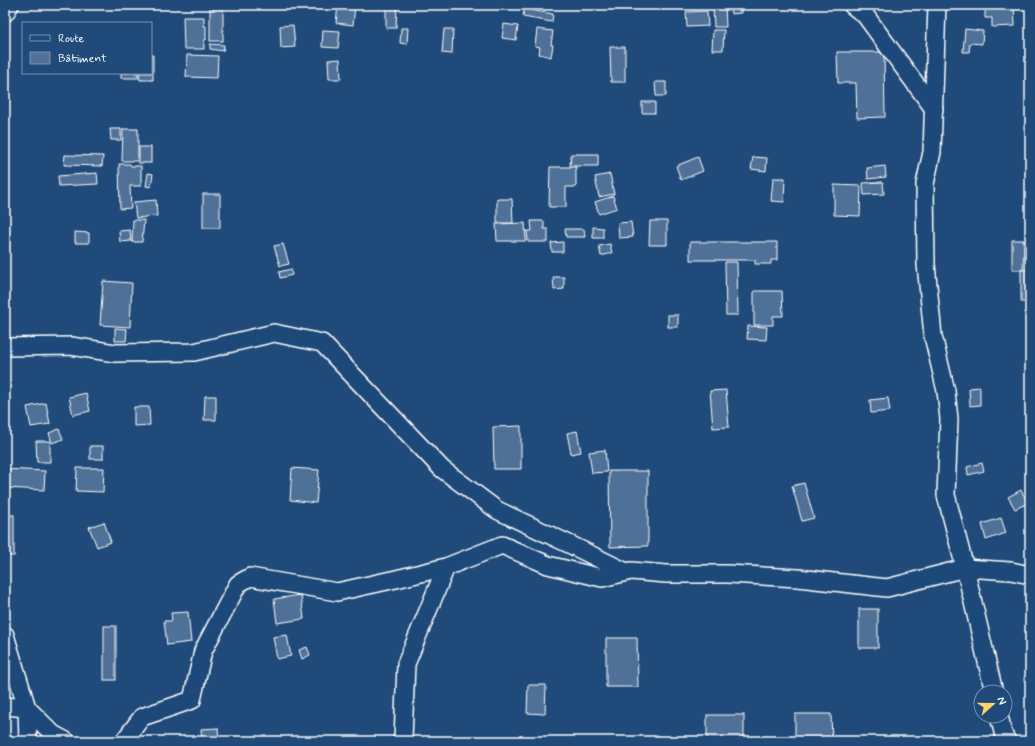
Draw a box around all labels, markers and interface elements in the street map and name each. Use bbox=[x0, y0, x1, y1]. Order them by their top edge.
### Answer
legend bbox=[22, 22, 152, 74]
text: Route bbox=[58, 31, 84, 47]
text: Bâtiment bbox=[58, 51, 107, 67]
north arrow bbox=[973, 684, 1013, 724]
text: N bbox=[994, 695, 1009, 707]

